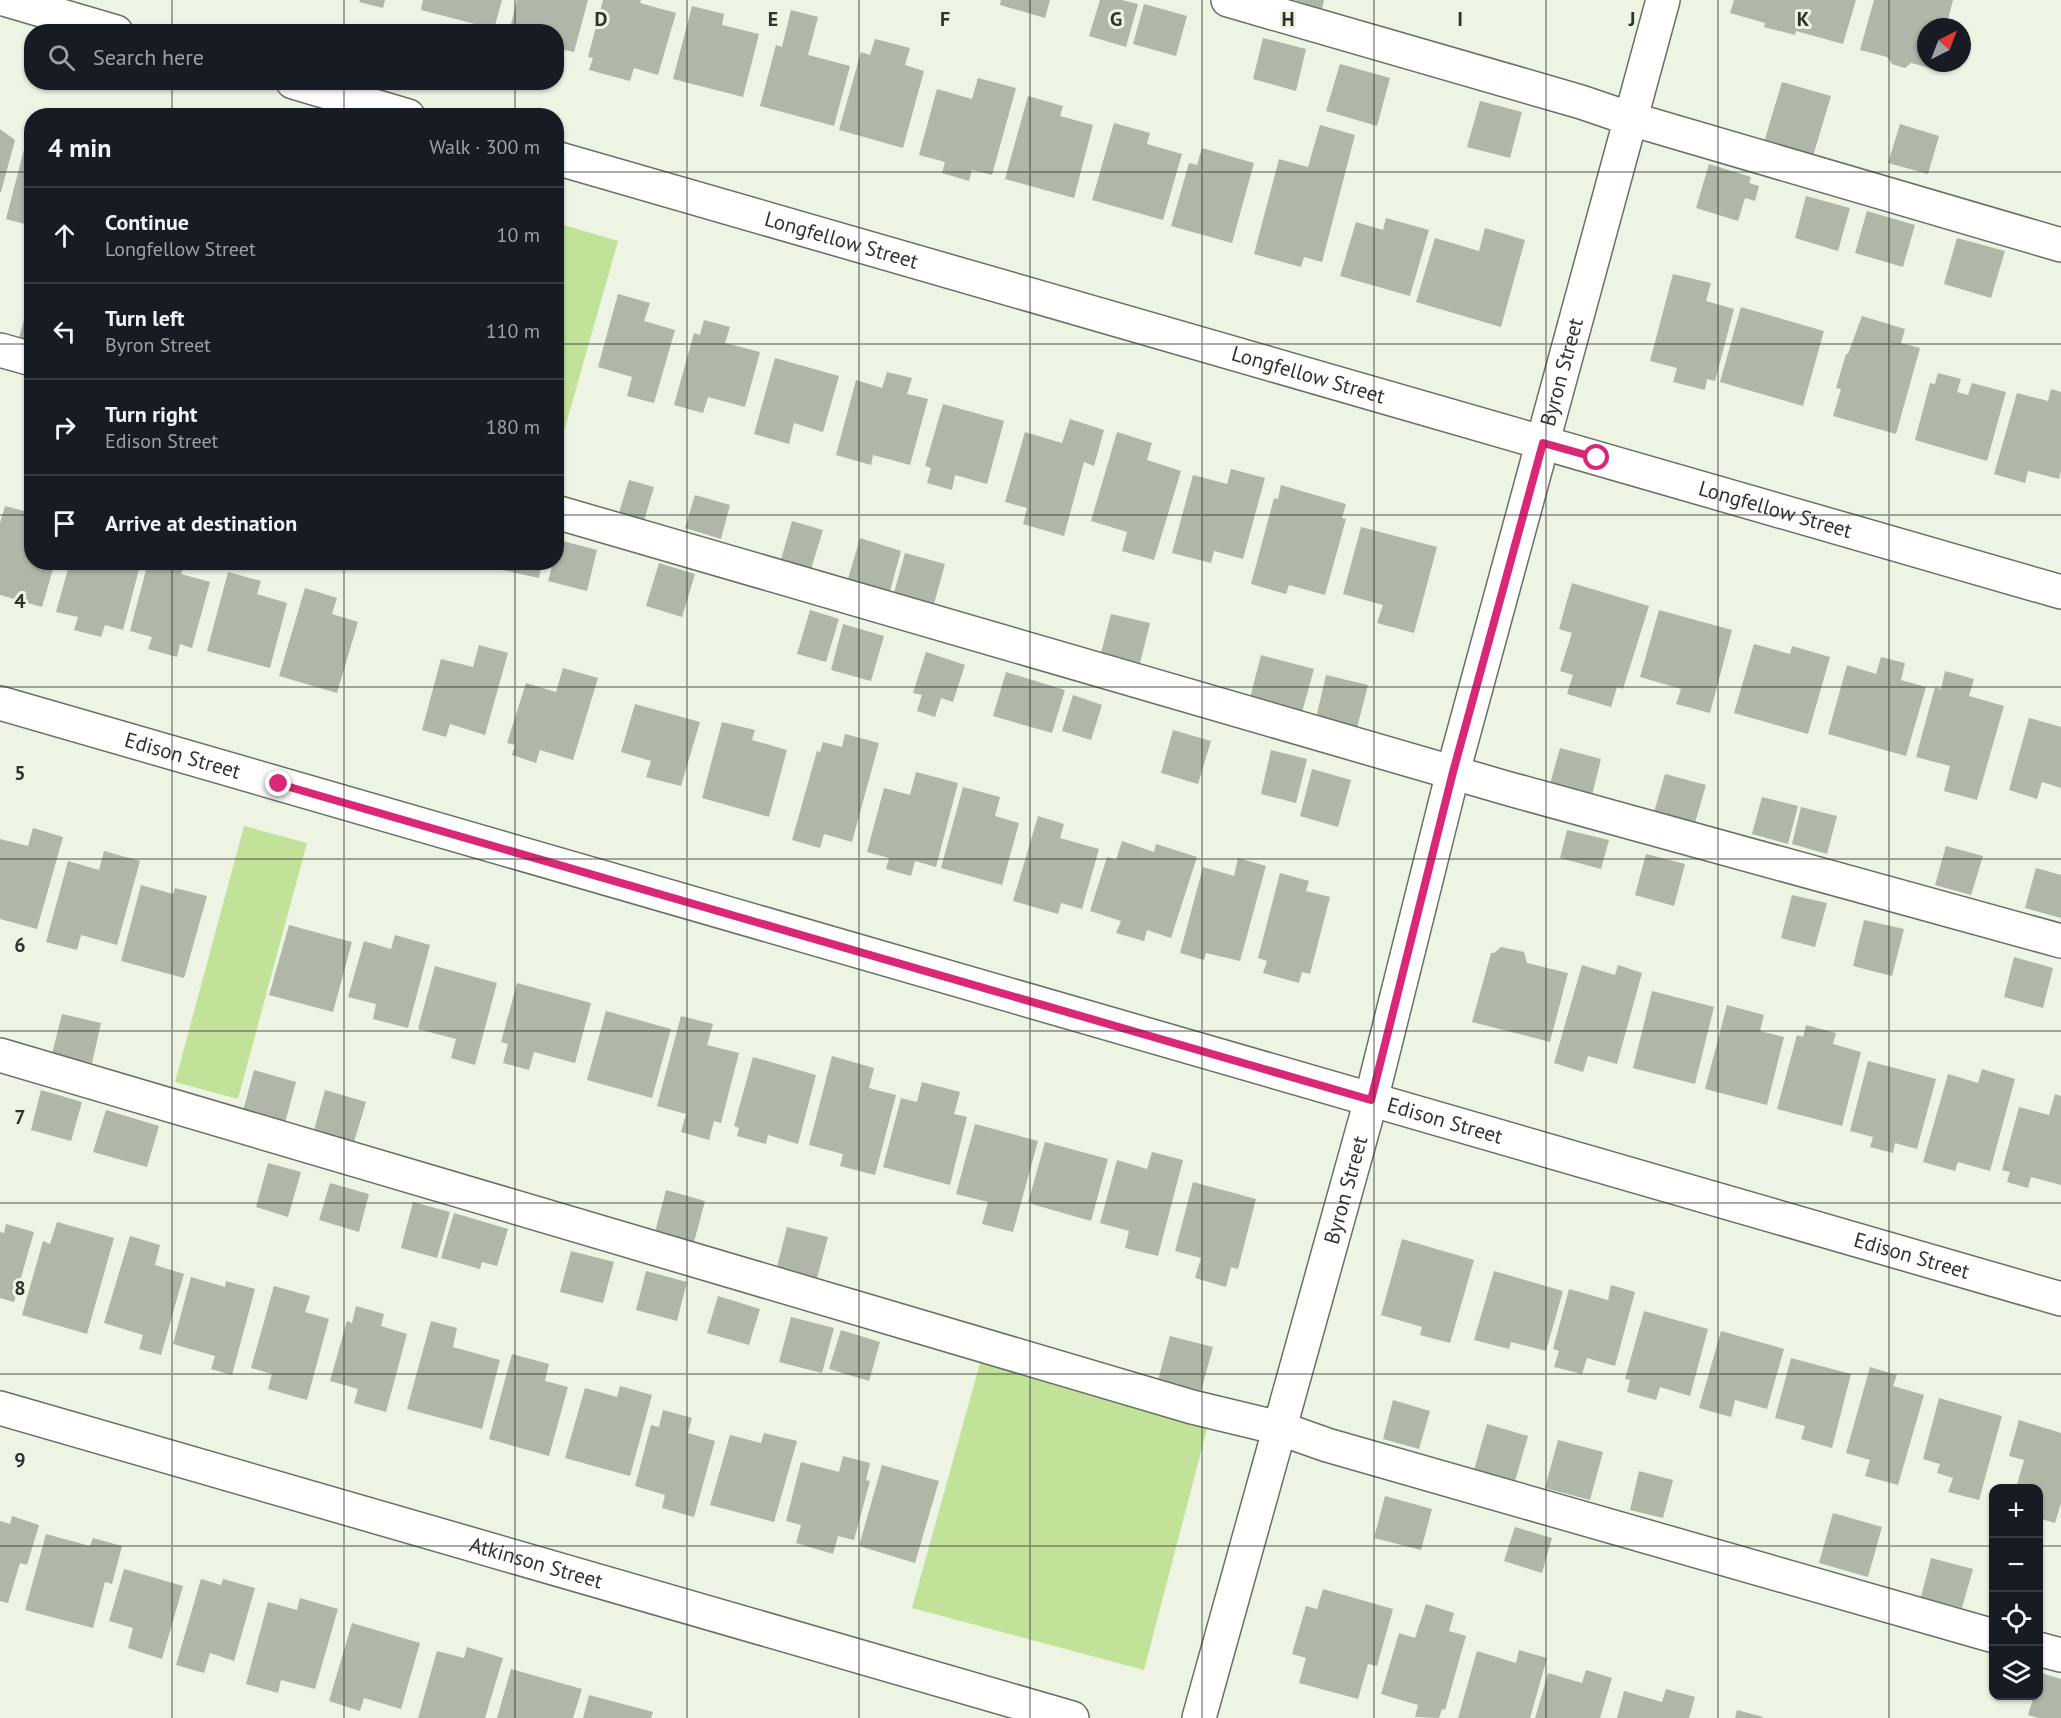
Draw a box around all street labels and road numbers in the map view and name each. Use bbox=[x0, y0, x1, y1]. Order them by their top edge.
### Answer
street label: Longfellow Street bbox=[762, 205, 921, 275]
street label: Byron Street bbox=[1534, 315, 1589, 429]
street label: Longfellow Street bbox=[1229, 340, 1388, 409]
street label: Longfellow Street bbox=[1696, 474, 1855, 544]
street label: Edison Street bbox=[122, 726, 244, 785]
street label: Edison Street bbox=[1384, 1091, 1506, 1150]
street label: Byron Street bbox=[1318, 1133, 1373, 1247]
street label: Edison Street bbox=[1851, 1226, 1973, 1285]
street label: Atkinson Street bbox=[467, 1531, 606, 1595]

